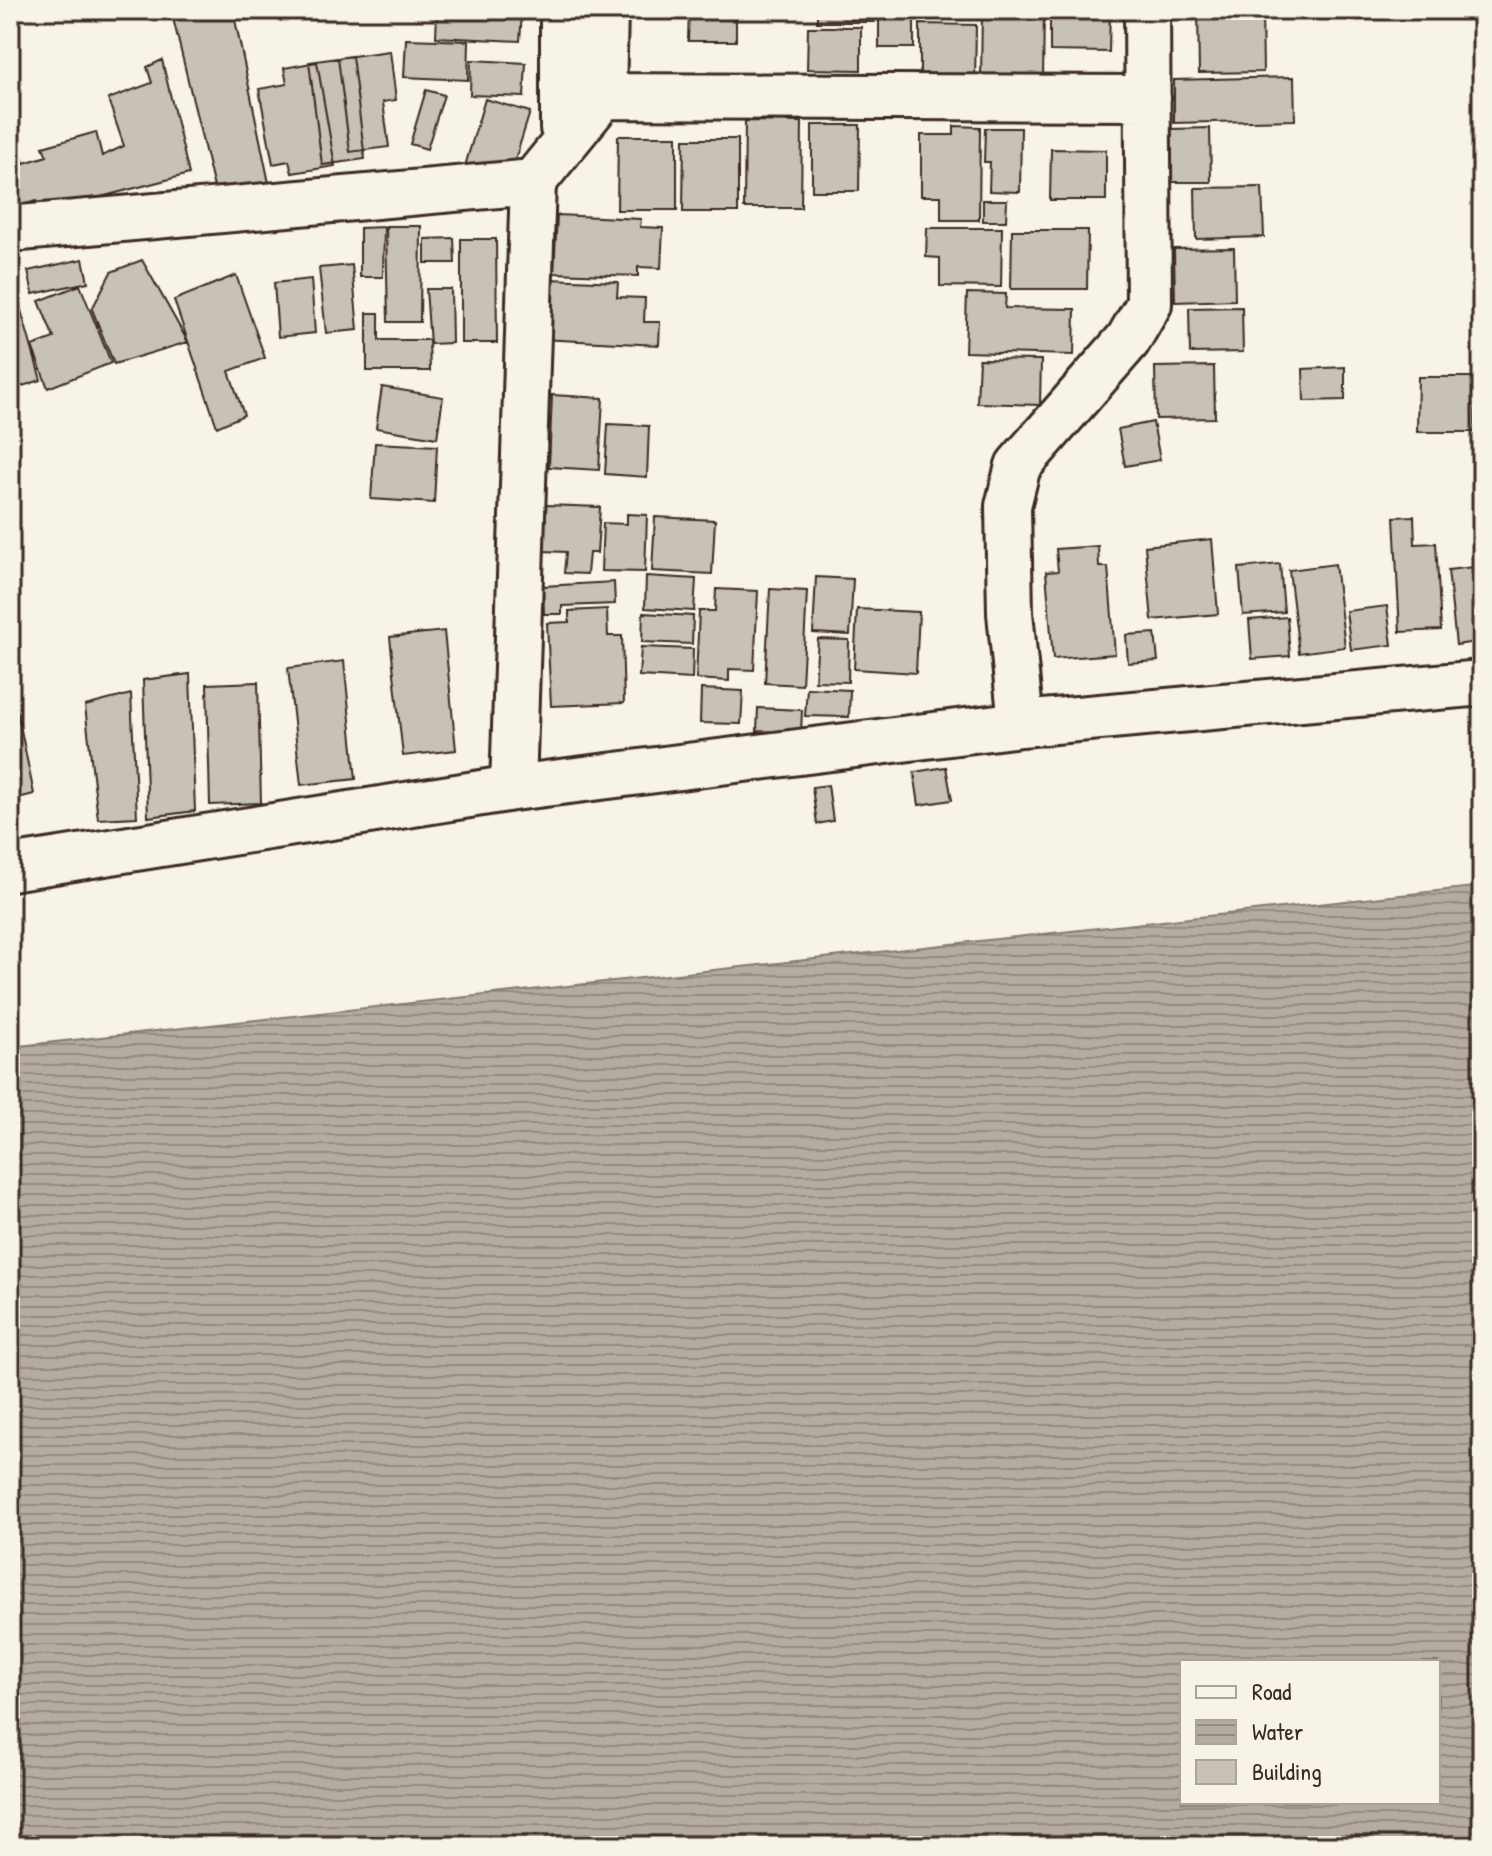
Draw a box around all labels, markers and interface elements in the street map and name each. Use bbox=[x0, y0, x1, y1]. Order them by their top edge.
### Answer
legend bbox=[1180, 1660, 1440, 1804]
text: Road bbox=[1252, 1675, 1291, 1707]
text: Water bbox=[1252, 1715, 1303, 1747]
text: Building bbox=[1252, 1755, 1322, 1787]

